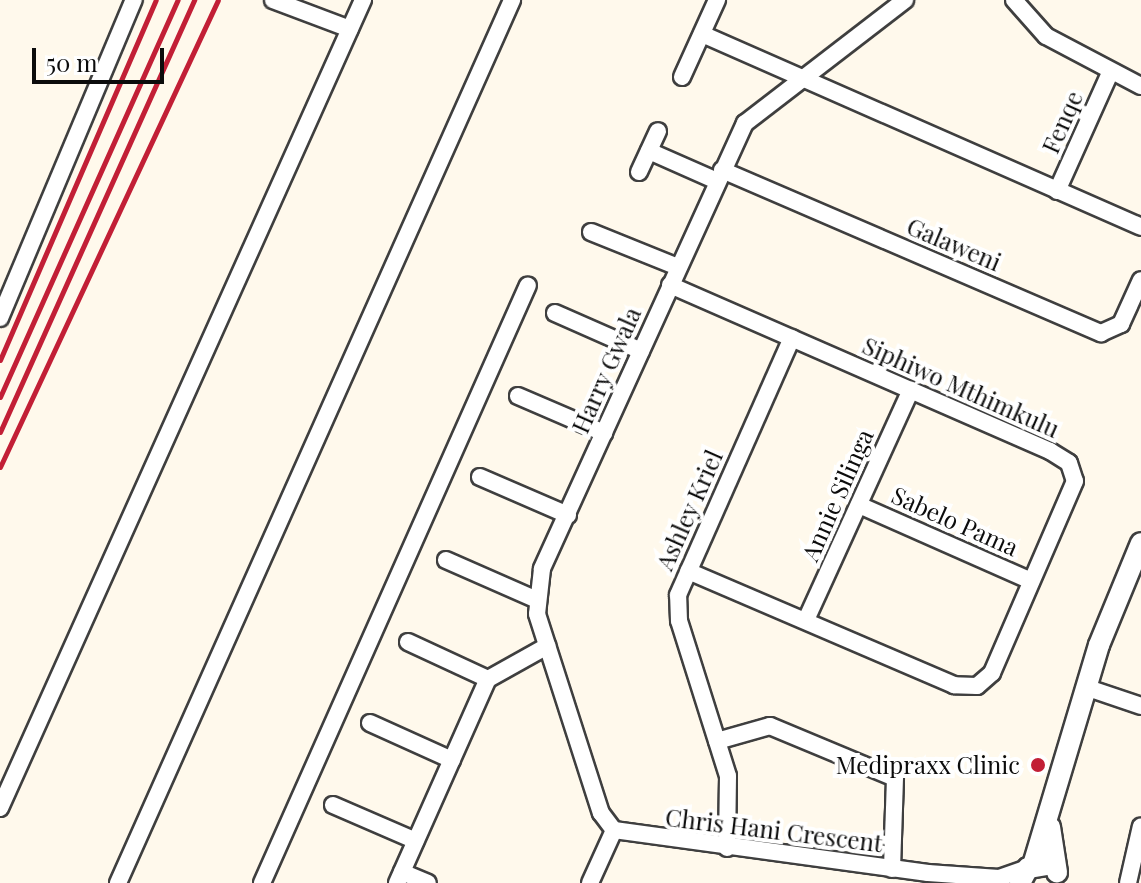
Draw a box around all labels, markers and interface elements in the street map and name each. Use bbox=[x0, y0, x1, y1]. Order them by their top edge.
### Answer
scale bar bbox=[36, 32, 168, 82]
text: 50 m bbox=[46, 46, 98, 78]
street label: Fenqe bbox=[1036, 86, 1088, 158]
street label: Galaweni bbox=[903, 211, 1005, 277]
street label: Harry Gwala bbox=[565, 302, 647, 438]
street label: Siphiwo Mthimkulu bbox=[858, 331, 1064, 443]
street label: Annie Silinga bbox=[795, 425, 879, 565]
street label: Ashley Kriel bbox=[650, 445, 728, 575]
street label: Sabelo Pama bbox=[887, 480, 1023, 562]
place label: Medipraxx Clinic bbox=[836, 751, 1020, 779]
marker: Medipraxx Clinic bbox=[1027, 754, 1049, 776]
street label: Chris Hani Crescent bbox=[664, 802, 884, 858]

